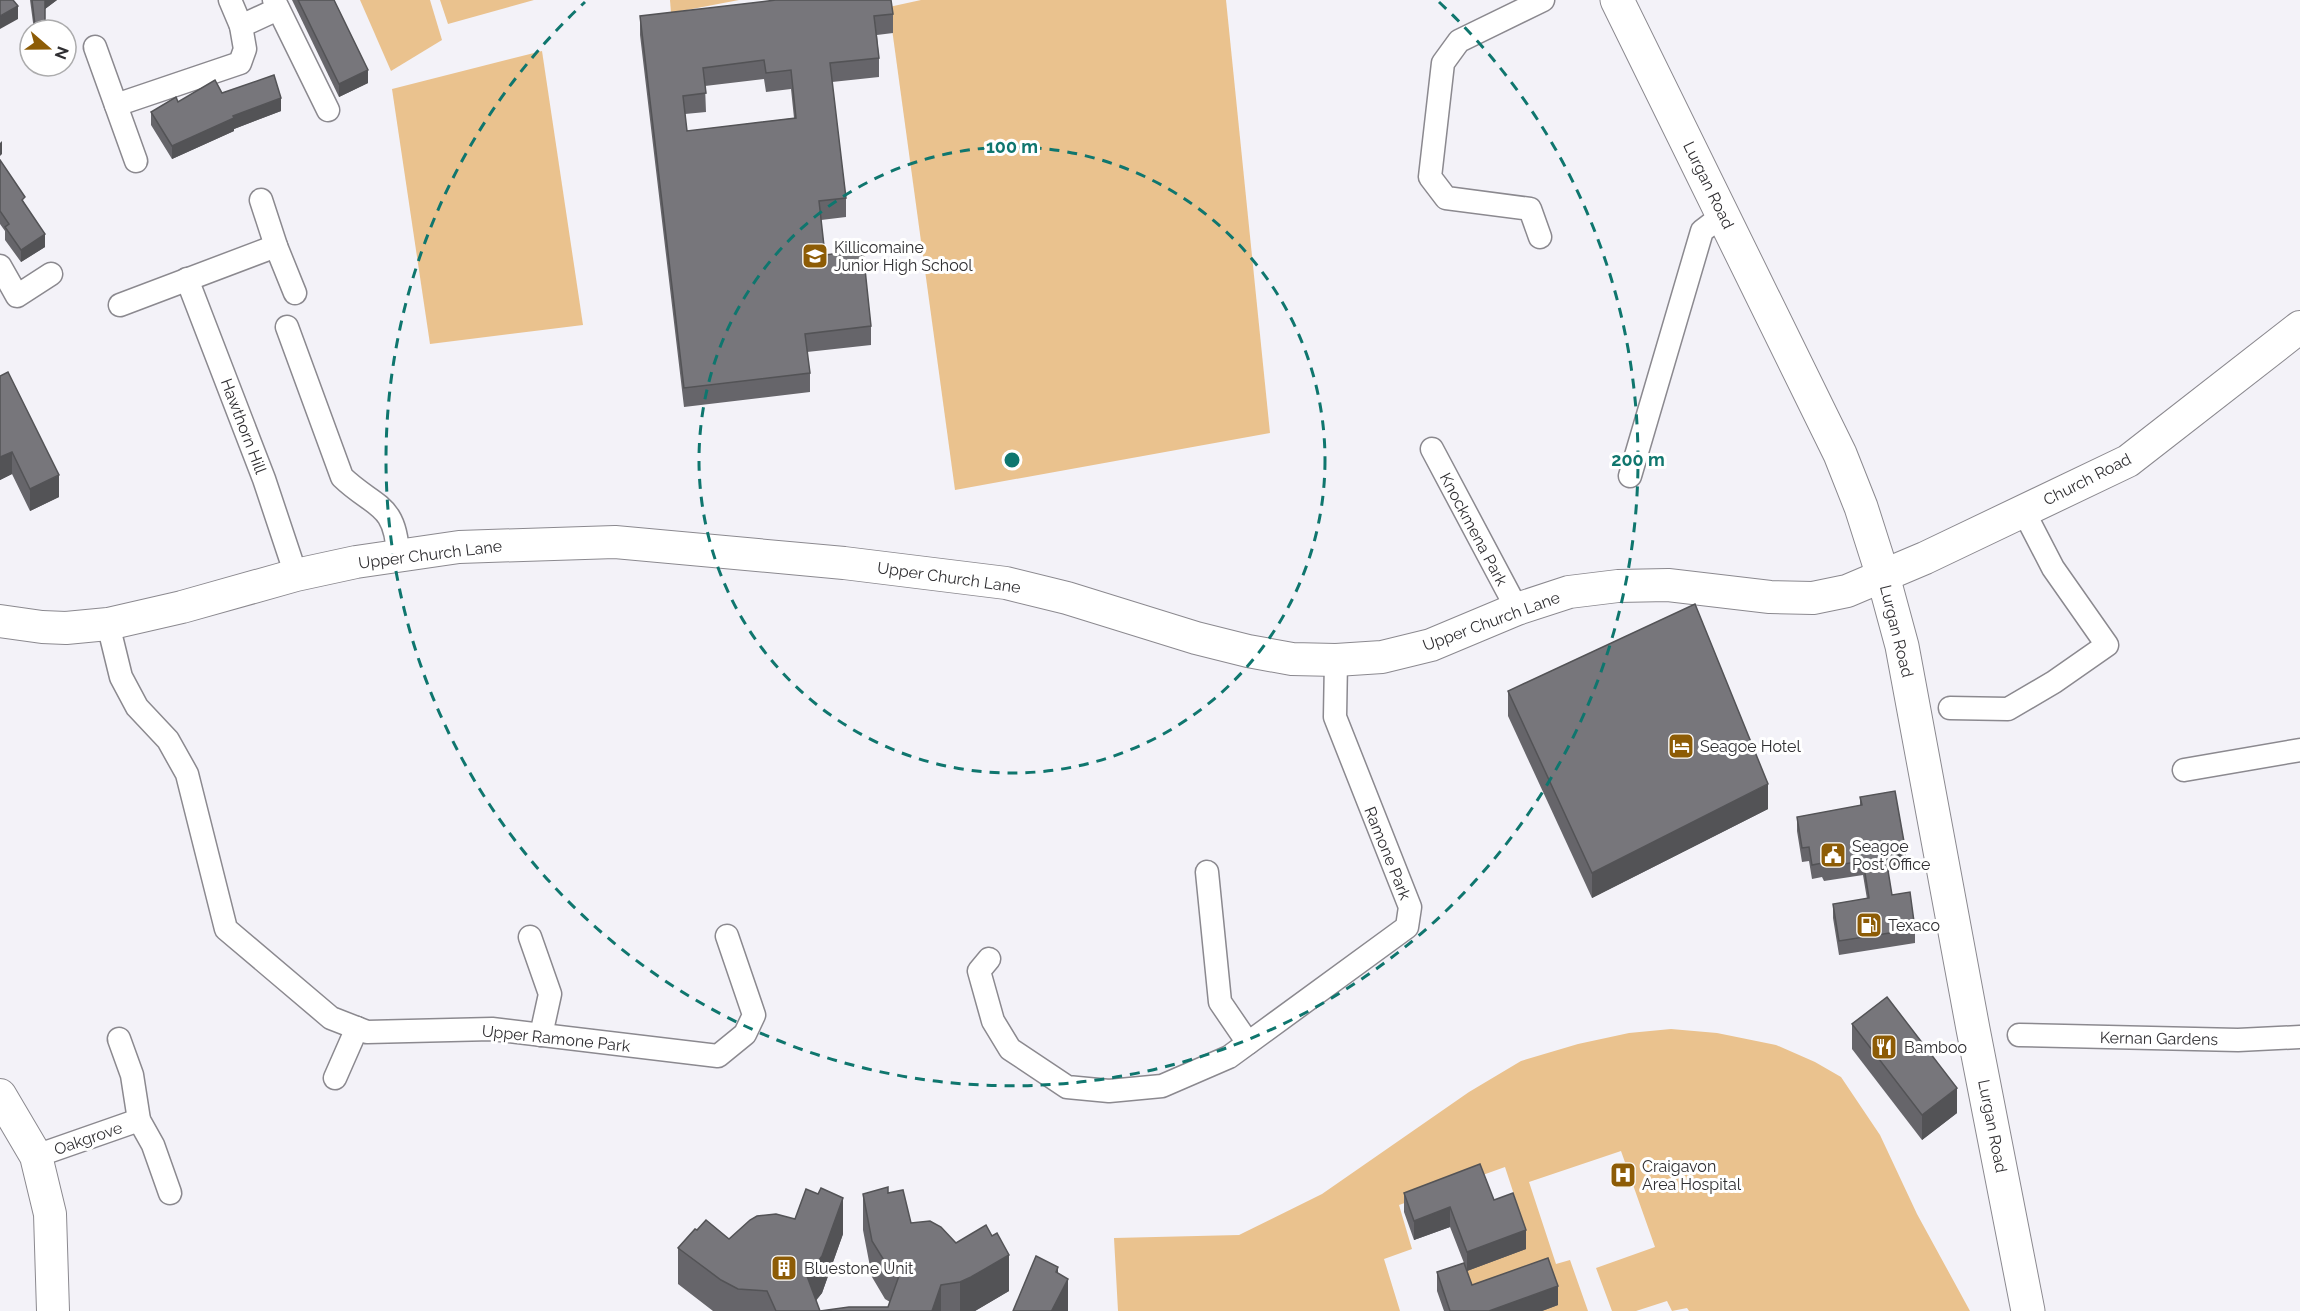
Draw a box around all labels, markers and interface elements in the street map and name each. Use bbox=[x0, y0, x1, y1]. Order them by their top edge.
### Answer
north arrow bbox=[18, 18, 78, 78]
text: N bbox=[51, 44, 73, 62]
text: 100 m bbox=[986, 136, 1038, 157]
street label: Lurgan Road bbox=[1679, 139, 1738, 232]
place label: Killicomaine Junior High School bbox=[834, 238, 973, 275]
school or university icon: Killicomaine Junior High School bbox=[800, 241, 830, 271]
street label: Hawthorn Hill bbox=[217, 376, 271, 477]
text: 200 m bbox=[1611, 449, 1665, 470]
street label: Church Road bbox=[2040, 449, 2134, 510]
centre of rings bbox=[1002, 450, 1022, 470]
street label: Knockmena Park bbox=[1436, 469, 1512, 589]
street label: Upper Church Lane bbox=[357, 536, 503, 573]
street label: Upper Church Lane bbox=[876, 558, 1022, 597]
street label: Lurgan Road bbox=[1876, 583, 1917, 679]
street label: Upper Church Lane bbox=[1420, 588, 1562, 655]
hotel icon: Seagoe Hotel bbox=[1666, 731, 1696, 761]
place label: Seagoe Hotel bbox=[1700, 737, 1801, 756]
street label: Ramone Park bbox=[1360, 804, 1415, 903]
place label: Seagoe Post Office bbox=[1852, 837, 1930, 874]
public building icon: Seagoe Post Office bbox=[1818, 840, 1848, 870]
fuel station icon: Texaco bbox=[1854, 910, 1884, 940]
place label: Texaco bbox=[1888, 916, 1940, 935]
street label: Upper Ramone Park bbox=[481, 1021, 632, 1056]
street label: Kernan Gardens bbox=[2100, 1028, 2219, 1049]
restaurant icon: Bamboo bbox=[1869, 1032, 1899, 1062]
place label: Bamboo bbox=[1904, 1038, 1967, 1057]
street label: Lurgan Road bbox=[1974, 1078, 2011, 1174]
street label: Oakgrove bbox=[52, 1118, 125, 1159]
place label: Craigavon Area Hospital bbox=[1642, 1157, 1742, 1194]
hospital icon: Craigavon Area Hospital bbox=[1608, 1160, 1638, 1190]
building icon: Bluestone Unit bbox=[769, 1253, 799, 1283]
place label: Bluestone Unit bbox=[804, 1259, 914, 1278]

